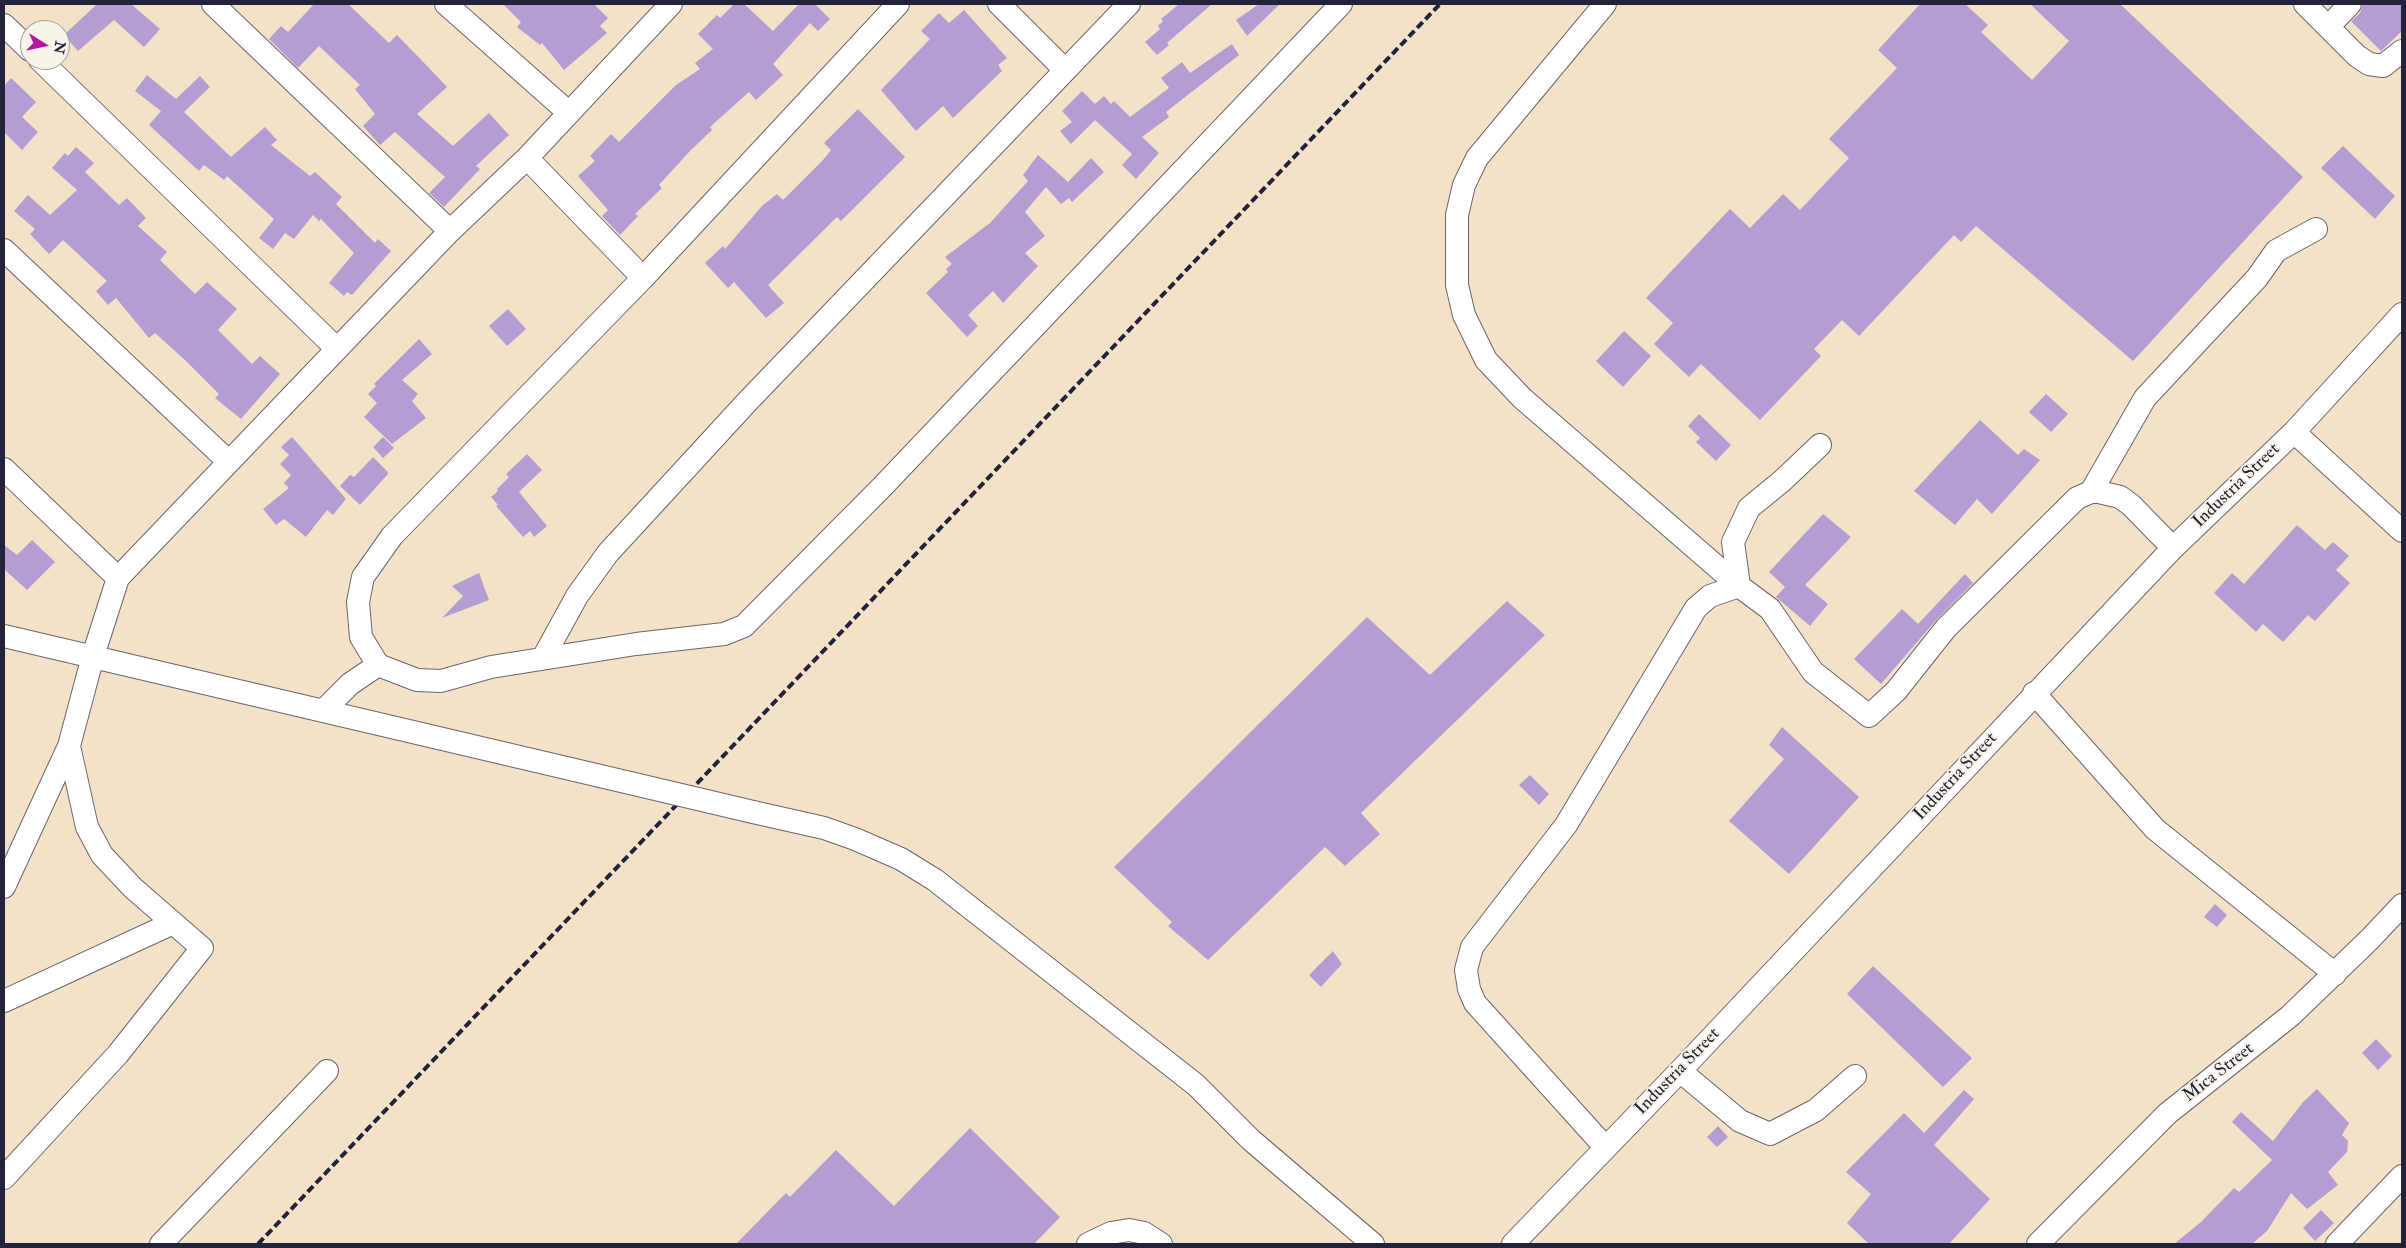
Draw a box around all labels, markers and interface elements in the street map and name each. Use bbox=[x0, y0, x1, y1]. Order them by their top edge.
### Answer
north arrow bbox=[20, 20, 70, 70]
text: N bbox=[50, 40, 69, 55]
street label: Industria Street bbox=[2189, 439, 2285, 533]
street label: Industria Street bbox=[1910, 728, 2002, 826]
street label: Industria Street bbox=[1631, 1024, 1725, 1120]
street label: Mica Street bbox=[2179, 1039, 2259, 1107]

